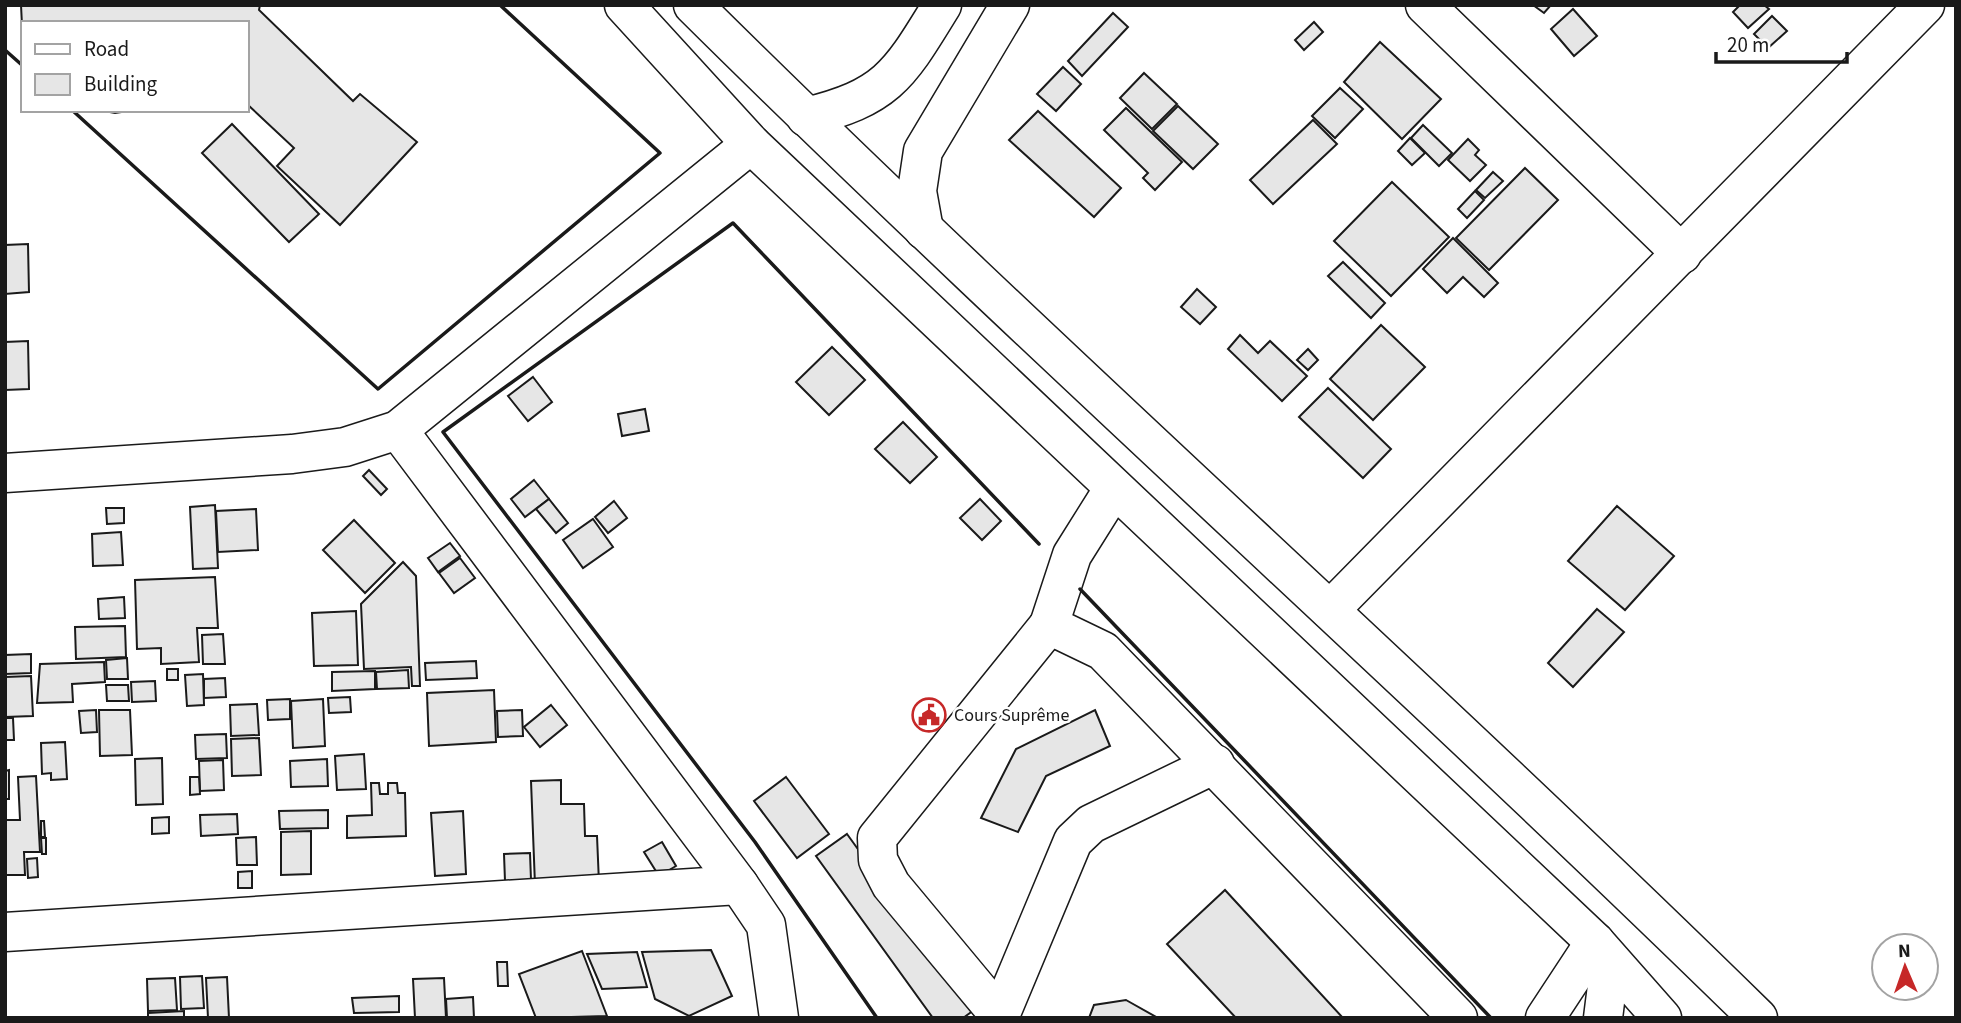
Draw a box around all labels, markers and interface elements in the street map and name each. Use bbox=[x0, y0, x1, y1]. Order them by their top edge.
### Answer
legend bbox=[21, 21, 248, 112]
scale bar bbox=[1716, 21, 1847, 65]
text: 20 m bbox=[1727, 30, 1769, 60]
text: Road bbox=[84, 34, 129, 64]
text: Building bbox=[84, 69, 158, 99]
public building icon: Cours Suprême bbox=[910, 696, 948, 734]
place label: Cours Suprême bbox=[954, 703, 1069, 728]
north arrow bbox=[1870, 932, 1940, 1002]
text: N bbox=[1898, 938, 1911, 965]

